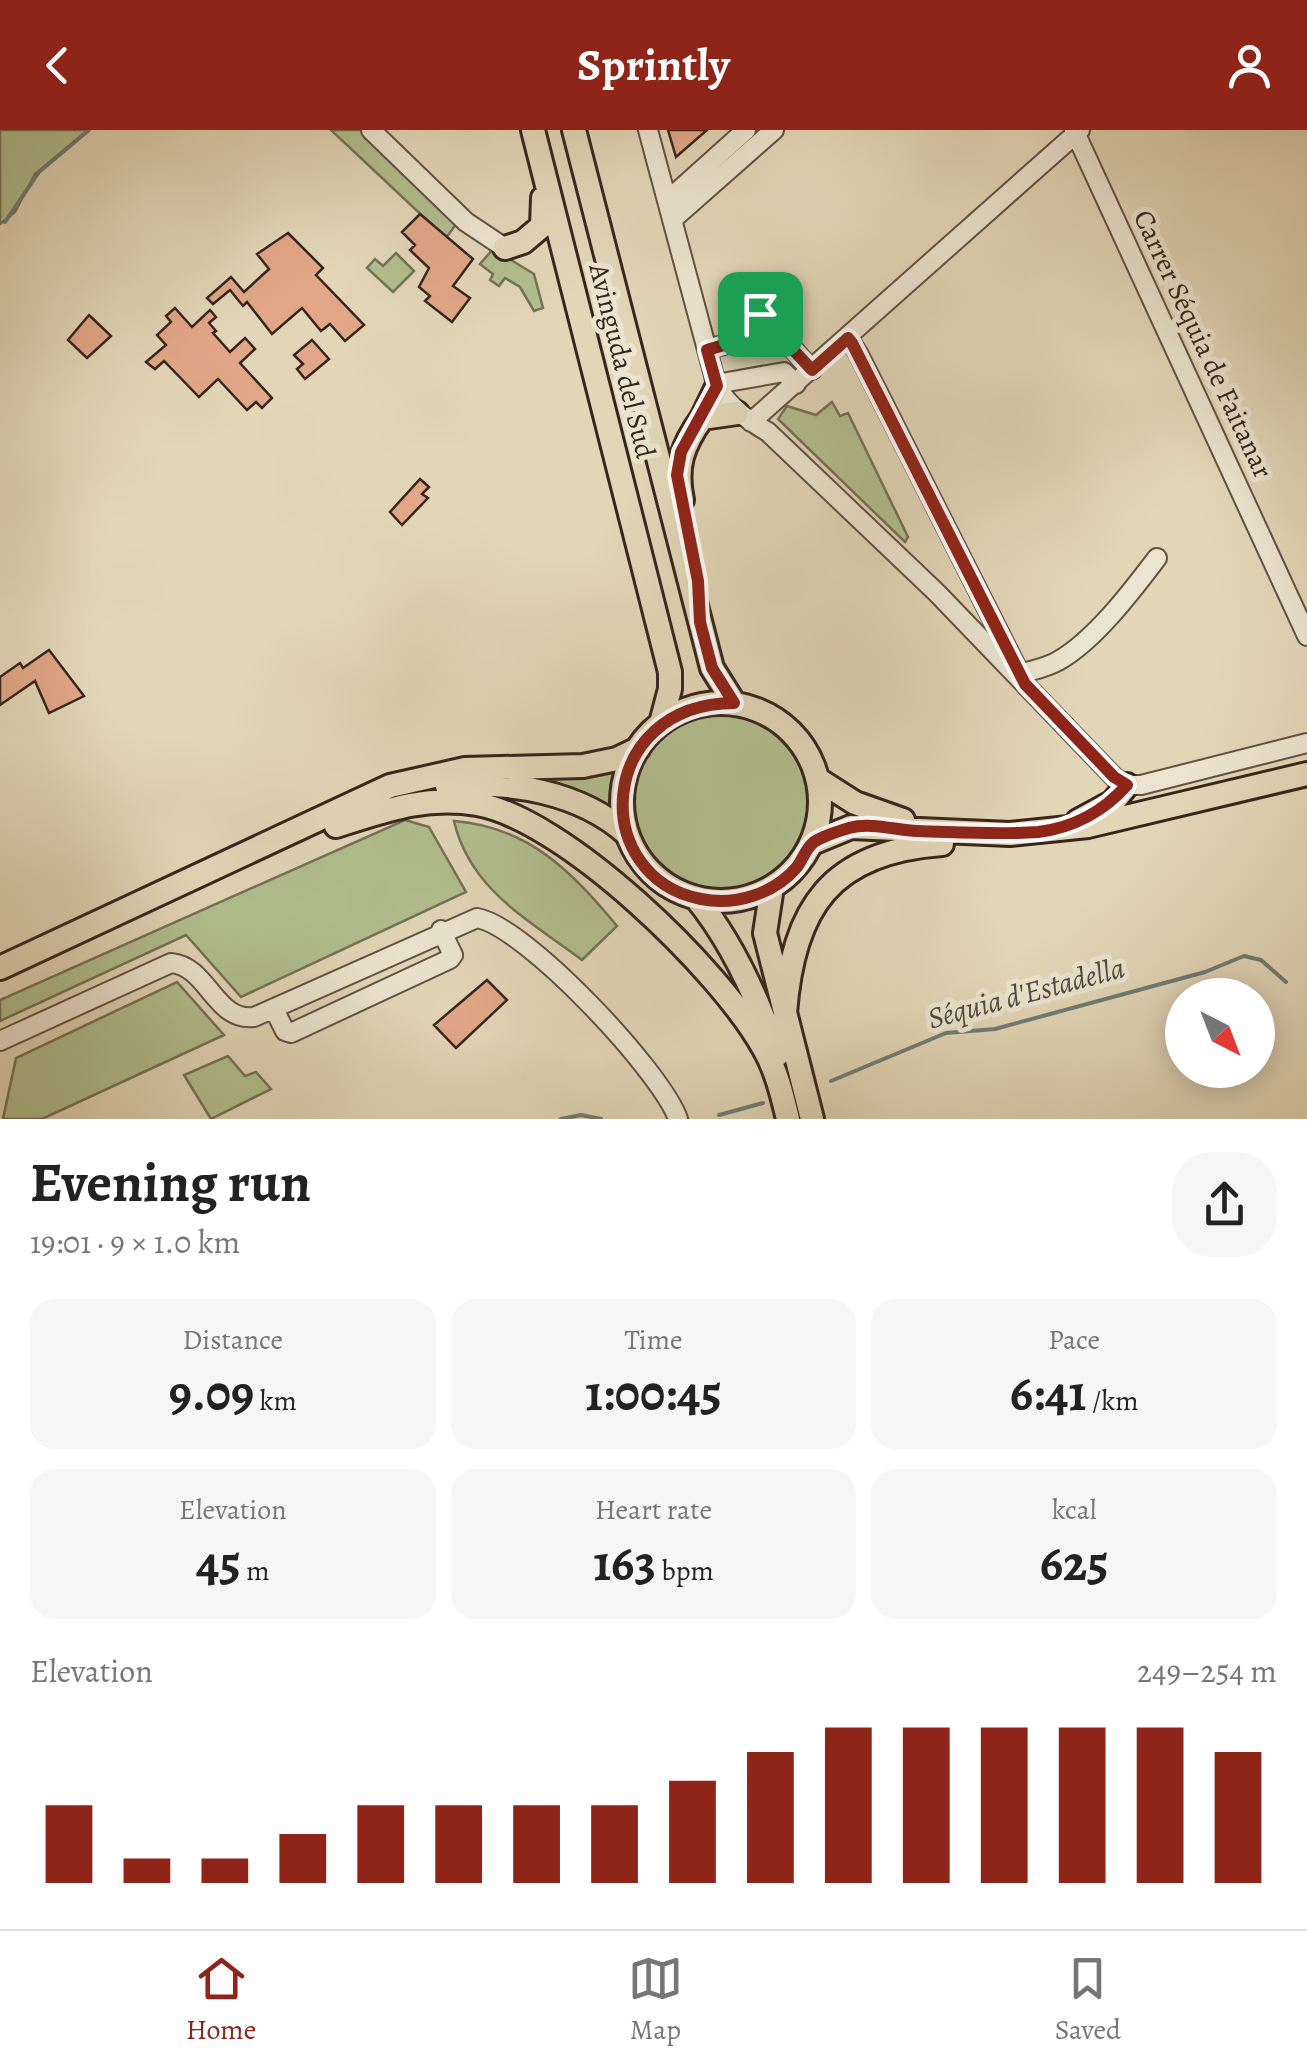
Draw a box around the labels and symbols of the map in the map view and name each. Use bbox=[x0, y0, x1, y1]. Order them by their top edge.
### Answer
street label: Carrer Séquia de Faitanar bbox=[1124, 204, 1282, 485]
street label: Avinguda del Sud bbox=[579, 259, 665, 463]
pin bbox=[718, 272, 803, 357]
water label: Séquia d'Estadella bbox=[923, 947, 1129, 1038]
north arrow bbox=[1165, 978, 1275, 1088]

